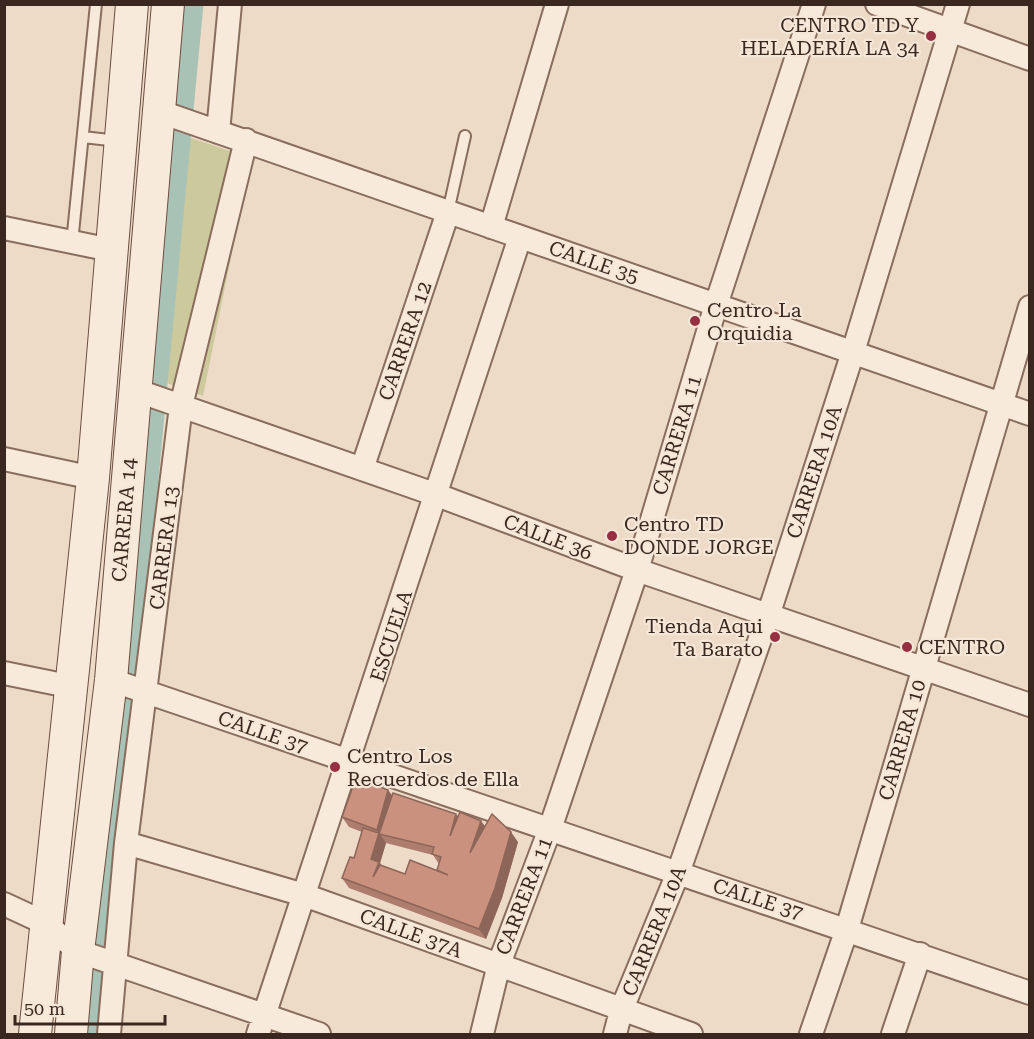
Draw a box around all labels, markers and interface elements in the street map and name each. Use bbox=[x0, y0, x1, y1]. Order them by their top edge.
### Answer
place label: CENTRO TD Y HELADERÍA LA 34 bbox=[740, 13, 920, 60]
marker: CENTRO TD Y HELADERÍA LA 34 bbox=[924, 29, 938, 43]
street label: CALLE 35 bbox=[546, 235, 642, 289]
street label: CARRERA 12 bbox=[373, 278, 437, 404]
place label: Centro La Orquidia bbox=[707, 298, 802, 345]
marker: Centro La Orquidia bbox=[688, 314, 702, 328]
street label: CARRERA 11 bbox=[647, 372, 707, 498]
street label: CARRERA 10A bbox=[781, 402, 847, 542]
street label: CARRERA 14 bbox=[107, 456, 141, 583]
street label: CARRERA 13 bbox=[145, 485, 183, 611]
street label: CALLE 36 bbox=[500, 509, 596, 565]
place label: Centro TD DONDE JORGE bbox=[624, 512, 774, 559]
marker: Centro TD DONDE JORGE bbox=[605, 529, 619, 543]
street label: ESCUELA bbox=[365, 587, 417, 685]
place label: Tienda Aqui Ta Barato bbox=[645, 614, 763, 661]
marker: Tienda Aqui Ta Barato bbox=[768, 630, 782, 644]
place label: CENTRO bbox=[919, 635, 1005, 659]
marker: CENTRO bbox=[900, 640, 914, 654]
street label: CARRERA 10 bbox=[873, 677, 931, 803]
street label: CALLE 37 bbox=[215, 705, 311, 759]
place label: Centro Los Recuerdos de Ella bbox=[347, 744, 519, 791]
marker: Centro Los Recuerdos de Ella bbox=[328, 760, 342, 774]
street label: CARRERA 11 bbox=[490, 834, 558, 958]
street label: CARRERA 10A bbox=[617, 862, 691, 1000]
street label: CALLE 37 bbox=[710, 873, 806, 925]
street label: CALLE 37A bbox=[356, 903, 466, 963]
scale bar bbox=[15, 988, 165, 1026]
text: 50 m bbox=[24, 998, 65, 1019]

